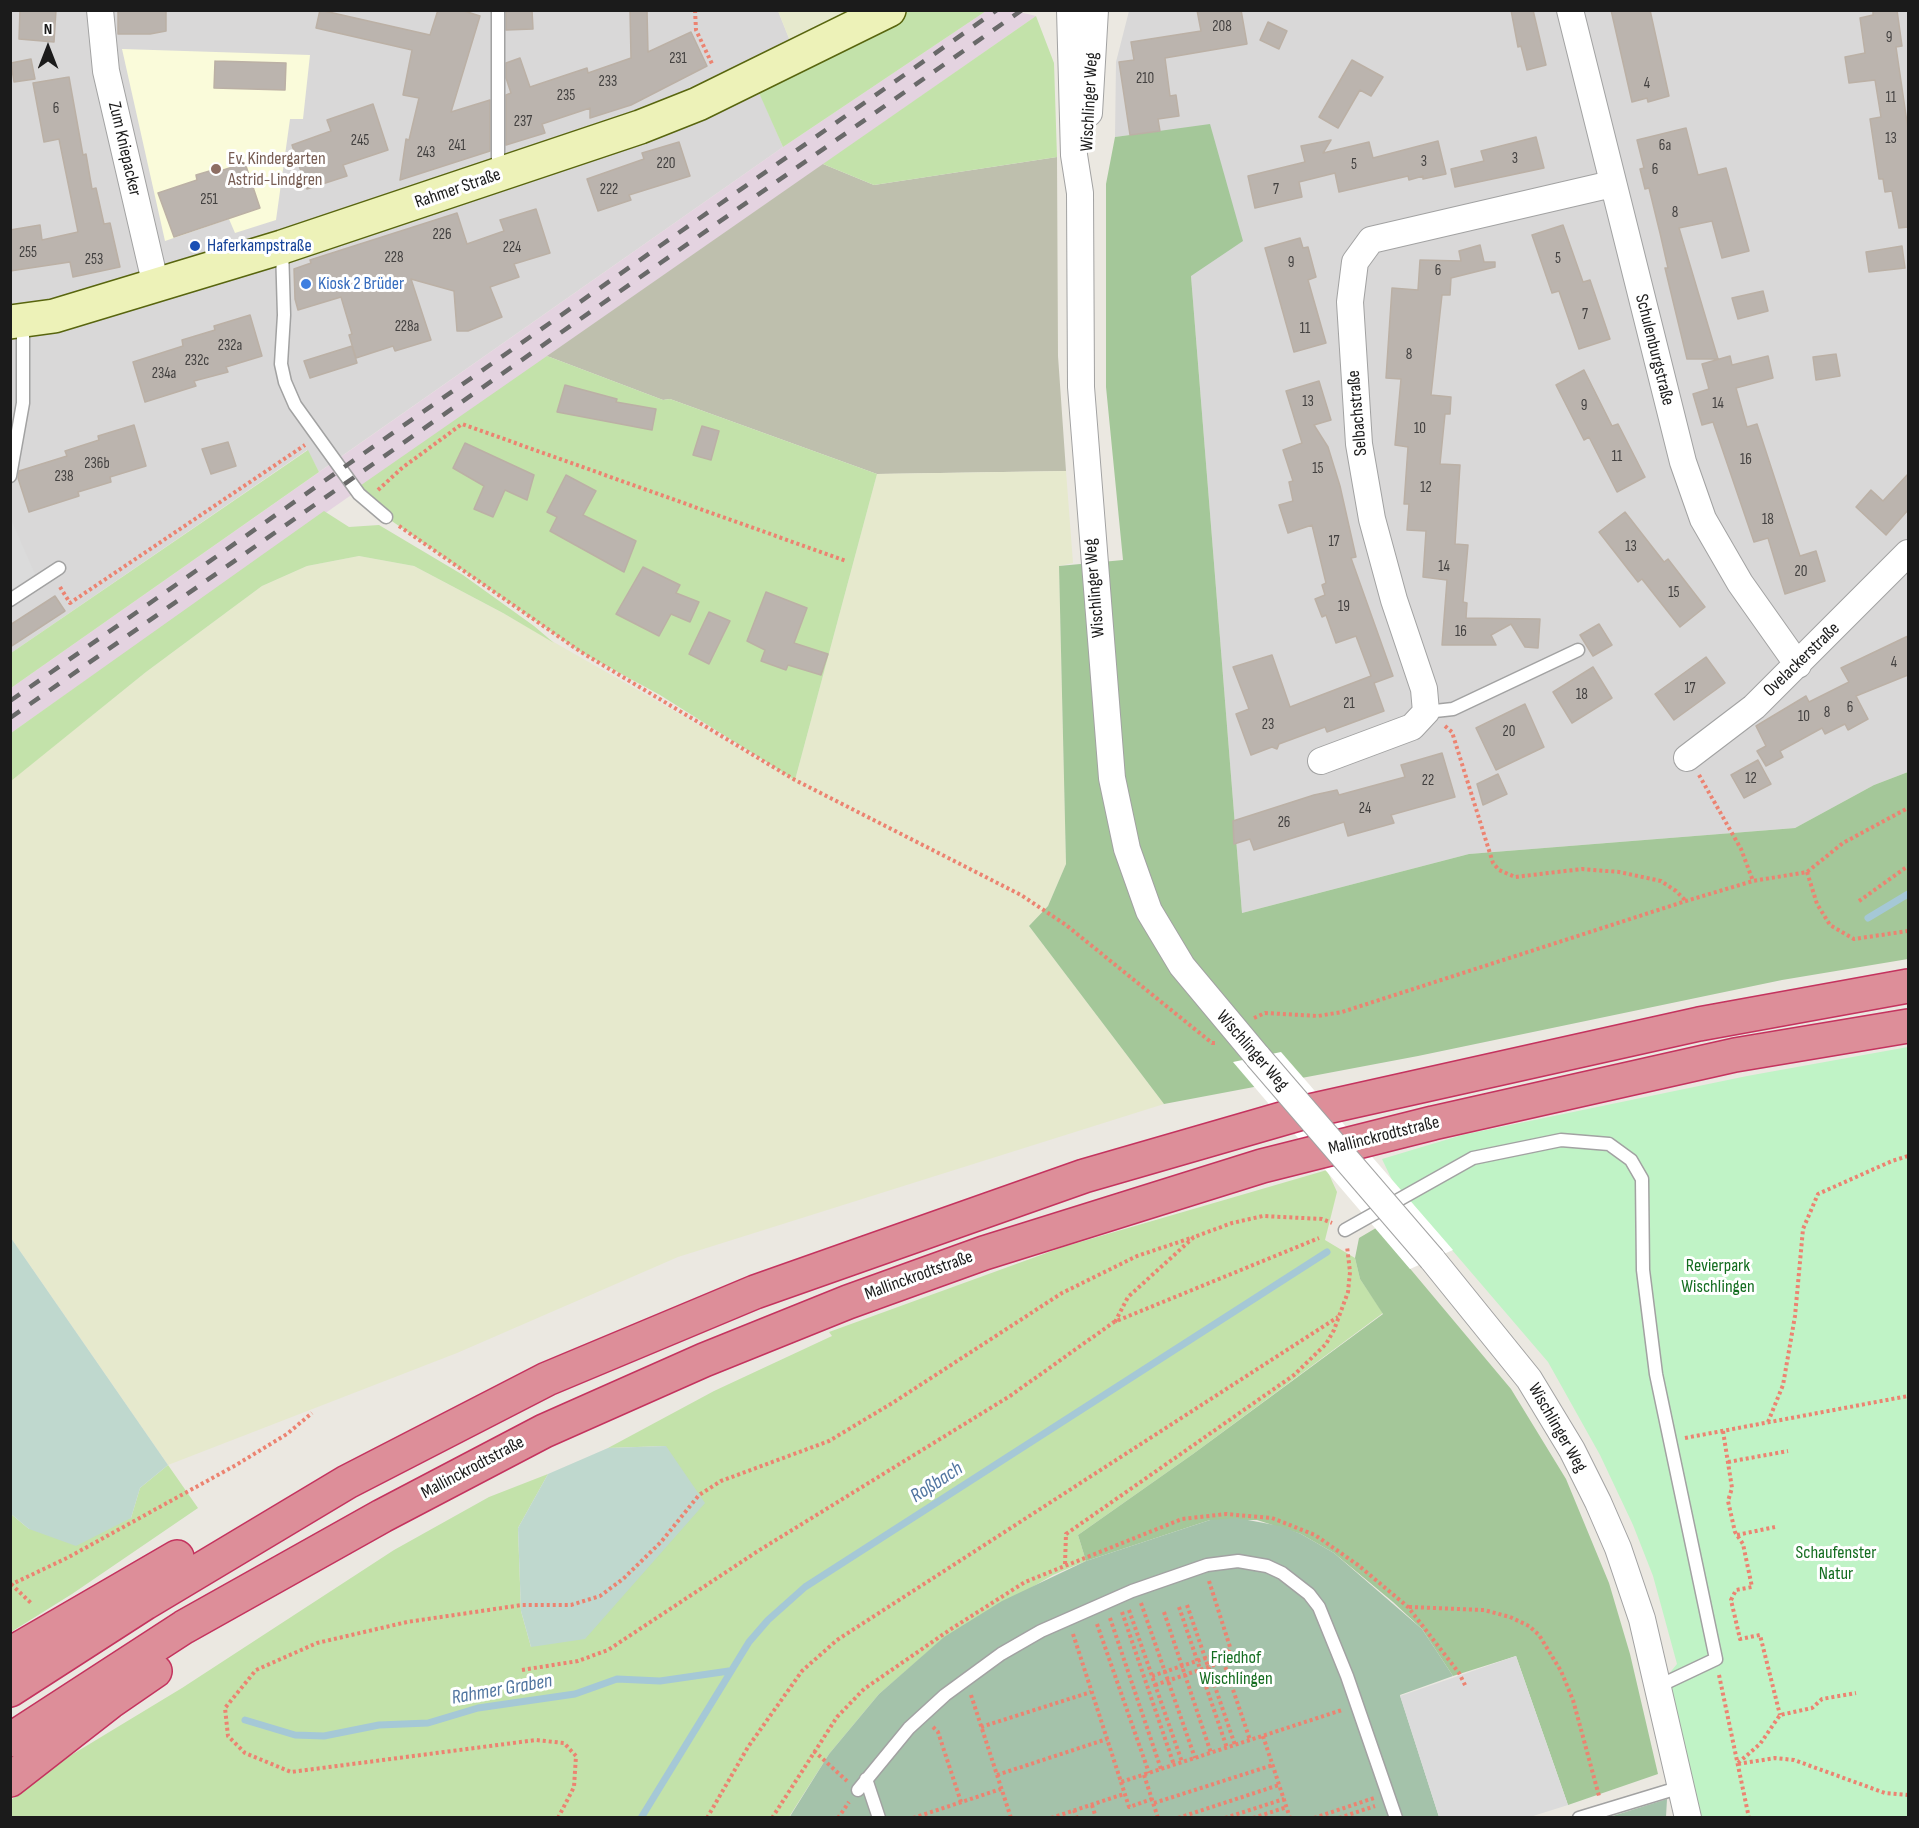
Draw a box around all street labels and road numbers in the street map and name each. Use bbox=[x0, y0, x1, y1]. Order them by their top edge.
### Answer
street label: Wischlinger Weg bbox=[1077, 52, 1103, 152]
street label: Zum Kniepacker bbox=[103, 100, 145, 198]
street label: Rahmer Straße bbox=[412, 164, 504, 214]
street label: Schulenburgstraße bbox=[1630, 292, 1678, 408]
street label: Selbachstraße bbox=[1343, 369, 1373, 457]
street label: Wischlinger Weg bbox=[1080, 538, 1110, 638]
street label: Ovelackerstraße bbox=[1759, 618, 1845, 702]
street label: Wischlinger Weg bbox=[1211, 1006, 1293, 1096]
street label: Mallinckrodtstraße bbox=[1326, 1112, 1442, 1160]
street label: Mallinckrodtstraße bbox=[862, 1246, 976, 1306]
street label: Wischlinger Weg bbox=[1523, 1380, 1591, 1476]
street label: Mallinckrodtstraße bbox=[418, 1432, 528, 1504]

